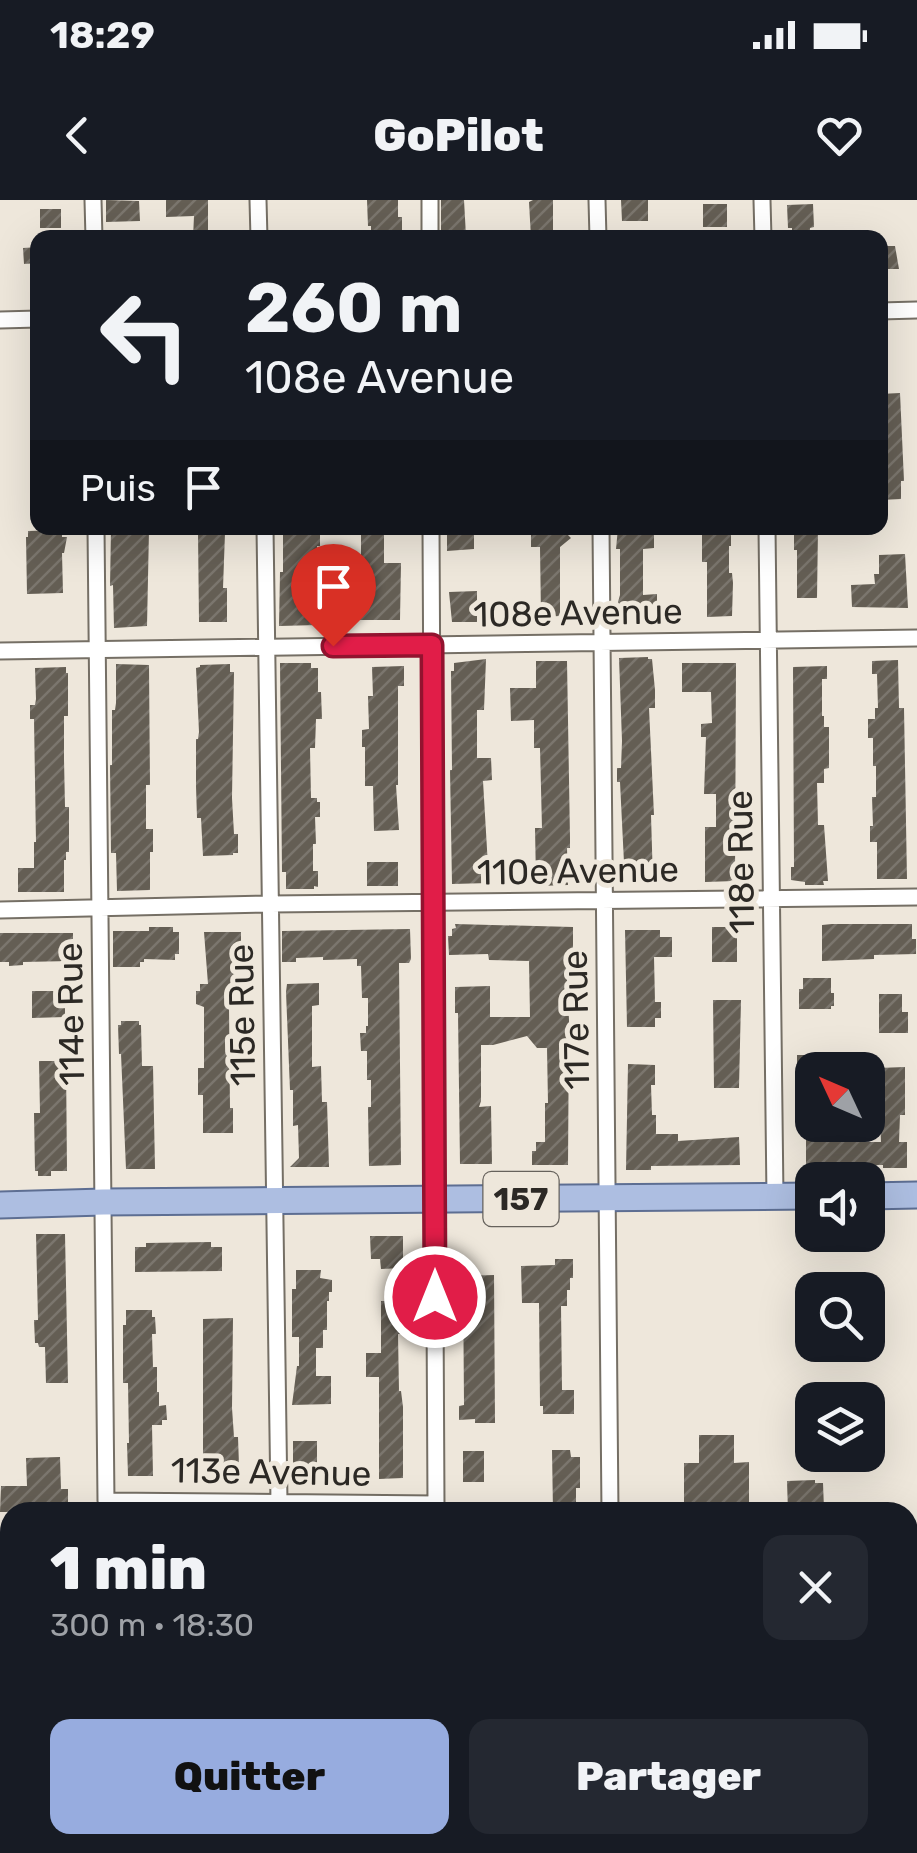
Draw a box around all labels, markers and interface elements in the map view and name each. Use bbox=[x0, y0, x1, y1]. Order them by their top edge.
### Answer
text: 18:29 bbox=[50, 12, 155, 58]
icon: back bbox=[50, 108, 105, 163]
icon: heart bbox=[812, 108, 867, 163]
text: GoPilot bbox=[373, 109, 544, 162]
text: 260 m bbox=[245, 267, 463, 350]
icon: left bbox=[80, 270, 210, 400]
text: 108e Avenue bbox=[245, 351, 514, 404]
icon: arrive bbox=[176, 460, 231, 515]
text: Puis bbox=[80, 465, 156, 511]
pin bbox=[291, 544, 376, 647]
icon: arrive bbox=[306, 559, 361, 614]
street label: 108e Avenue bbox=[473, 590, 683, 636]
street label: 118e Rue bbox=[719, 790, 763, 934]
street label: 110e Avenue bbox=[477, 848, 679, 894]
street label: 114e Rue bbox=[49, 942, 93, 1086]
street label: 115e Rue bbox=[220, 943, 264, 1087]
street label: 117e Rue bbox=[554, 950, 598, 1090]
north arrow bbox=[795, 1052, 885, 1142]
map controls bbox=[795, 1052, 885, 1472]
button: sound bbox=[795, 1162, 885, 1252]
road number: 157 bbox=[484, 1172, 558, 1226]
position arrow bbox=[383, 1245, 487, 1349]
button: search bbox=[795, 1272, 885, 1362]
button: layers bbox=[795, 1382, 885, 1472]
street label: 113e Avenue bbox=[170, 1449, 372, 1495]
text: 1 min bbox=[50, 1533, 207, 1604]
button: close bbox=[763, 1535, 868, 1640]
text: 300 m · 18:30 bbox=[50, 1606, 254, 1644]
button: Quitter bbox=[50, 1719, 449, 1834]
button: Partager bbox=[469, 1719, 868, 1834]

